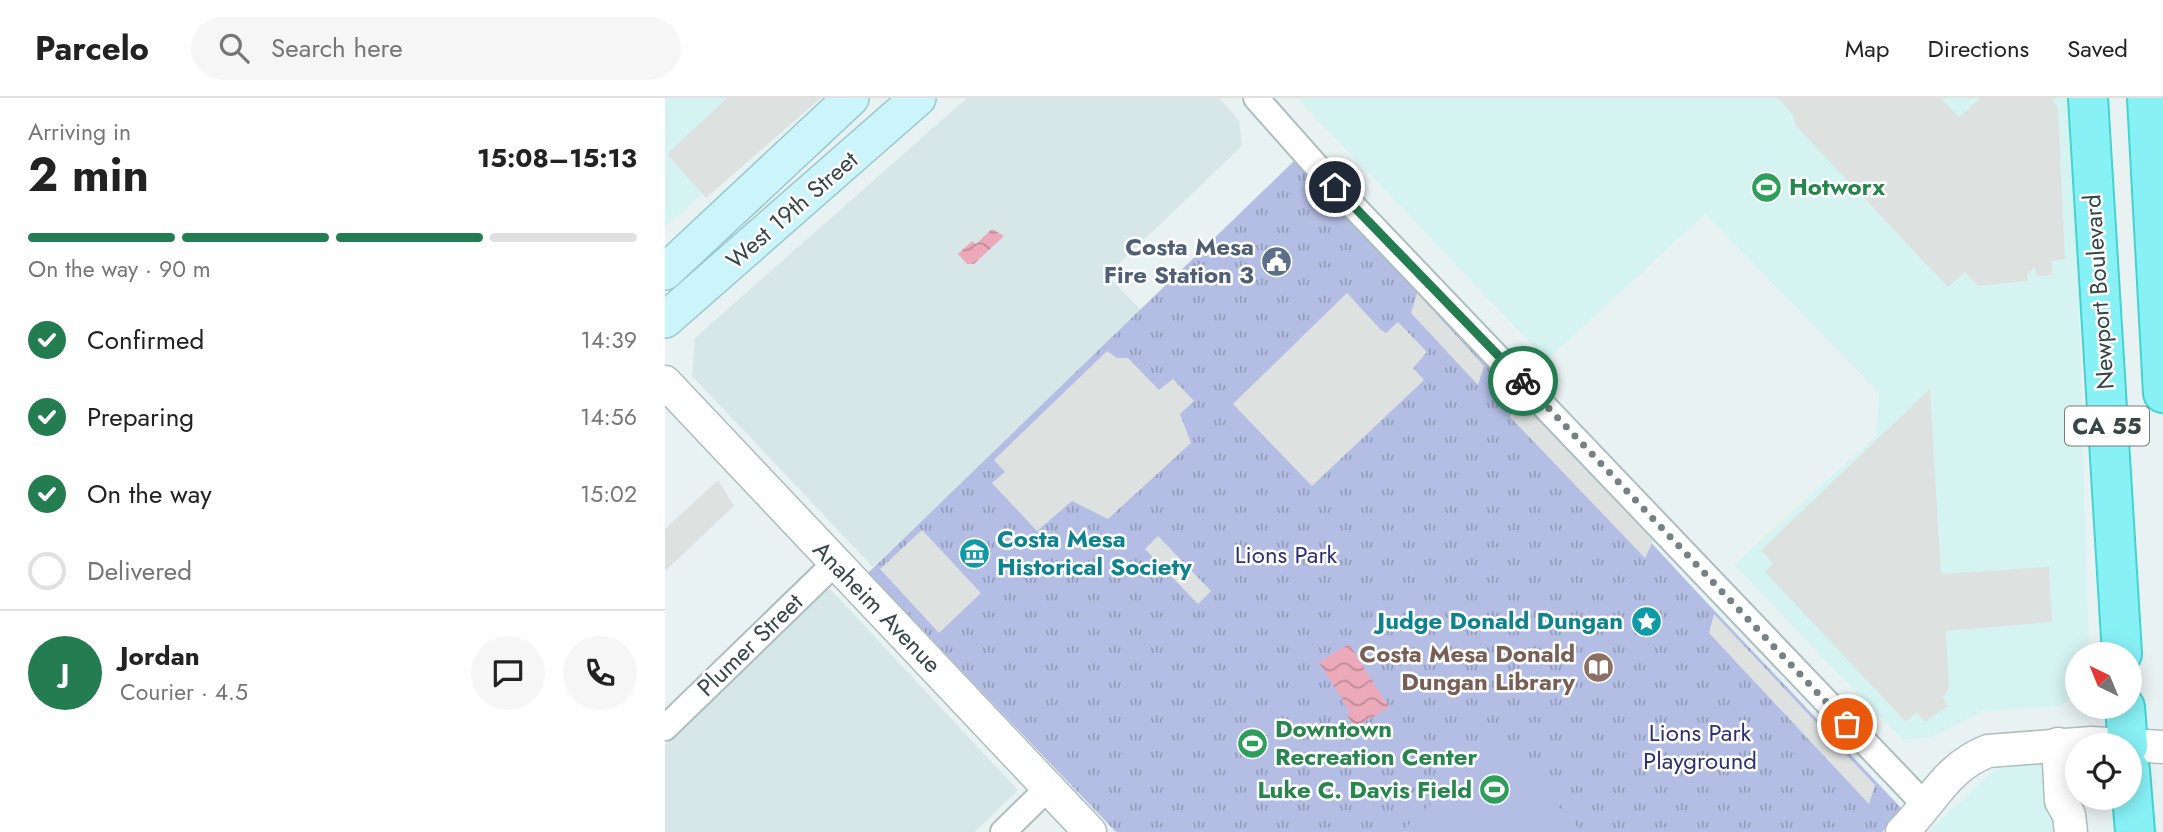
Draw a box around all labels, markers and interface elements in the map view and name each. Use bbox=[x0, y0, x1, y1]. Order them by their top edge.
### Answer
search box bbox=[191, 17, 681, 80]
text: Parcelo bbox=[35, 25, 149, 72]
icon: search bbox=[215, 29, 253, 67]
text: Search here bbox=[271, 29, 403, 67]
text: Map bbox=[1845, 31, 1890, 66]
text: Directions bbox=[1928, 31, 2029, 66]
text: Saved bbox=[2067, 31, 2128, 66]
text: Arriving in bbox=[28, 115, 131, 149]
text: 15:08–15:13 bbox=[477, 139, 637, 177]
text: 2 min bbox=[28, 142, 149, 208]
street label: West 19th Street bbox=[718, 142, 865, 277]
pin bbox=[1305, 157, 1365, 217]
icon: home bbox=[1316, 168, 1354, 206]
place label: Hotworx bbox=[1789, 169, 1885, 204]
sports icon: Hotworx bbox=[1749, 170, 1783, 204]
street label: Newport Boulevard bbox=[2074, 193, 2123, 391]
place label: Costa Mesa Fire Station 3 bbox=[1104, 229, 1254, 292]
public building icon: Costa Mesa Fire Station 3 bbox=[1260, 244, 1294, 278]
text: On the way · 90 m bbox=[28, 252, 211, 286]
icon: check bbox=[28, 321, 66, 359]
text: Confirmed bbox=[87, 321, 204, 359]
text: 14:39 bbox=[581, 323, 637, 357]
courier bbox=[1488, 346, 1558, 416]
icon: bike bbox=[1504, 362, 1542, 400]
icon: check bbox=[28, 398, 66, 436]
text: Preparing bbox=[87, 398, 194, 436]
text: 14:56 bbox=[580, 400, 637, 434]
road number: CA 55 bbox=[2065, 406, 2149, 446]
icon: check bbox=[28, 475, 66, 513]
text: On the way bbox=[87, 475, 212, 513]
text: 15:02 bbox=[580, 477, 637, 511]
place label: Costa Mesa Historical Society bbox=[997, 521, 1192, 584]
street label: Anaheim Avenue bbox=[805, 533, 950, 681]
museum icon: Costa Mesa Historical Society bbox=[957, 536, 991, 570]
park label: Lions Park bbox=[1235, 537, 1338, 572]
text: Delivered bbox=[87, 552, 192, 590]
street label: Plumer Street bbox=[689, 585, 811, 704]
place label: Judge Donald Dungan bbox=[1373, 603, 1623, 638]
place icon: Judge Donald Dungan bbox=[1629, 604, 1663, 638]
button: chat bbox=[471, 636, 545, 710]
button: phone bbox=[563, 636, 637, 710]
place label: Costa Mesa Donald Dungan Library bbox=[1359, 636, 1575, 699]
text: Jordan bbox=[120, 637, 200, 675]
north arrow bbox=[2065, 642, 2142, 719]
map controls bbox=[2065, 642, 2142, 810]
library icon: Costa Mesa Donald Dungan Library bbox=[1581, 651, 1615, 685]
text: J bbox=[61, 654, 69, 692]
text: Courier · 4.5 bbox=[120, 675, 248, 709]
pin bbox=[1817, 694, 1877, 754]
icon: bag bbox=[1828, 705, 1866, 743]
place label: Downtown Recreation Center bbox=[1275, 711, 1478, 774]
park label: Lions Park Playground bbox=[1643, 715, 1757, 778]
sports icon: Downtown Recreation Center bbox=[1235, 726, 1269, 760]
button: locate bbox=[2065, 733, 2142, 810]
place label: Luke C. Davis Field bbox=[1257, 772, 1472, 807]
sports icon: Luke C. Davis Field bbox=[1478, 773, 1512, 807]

